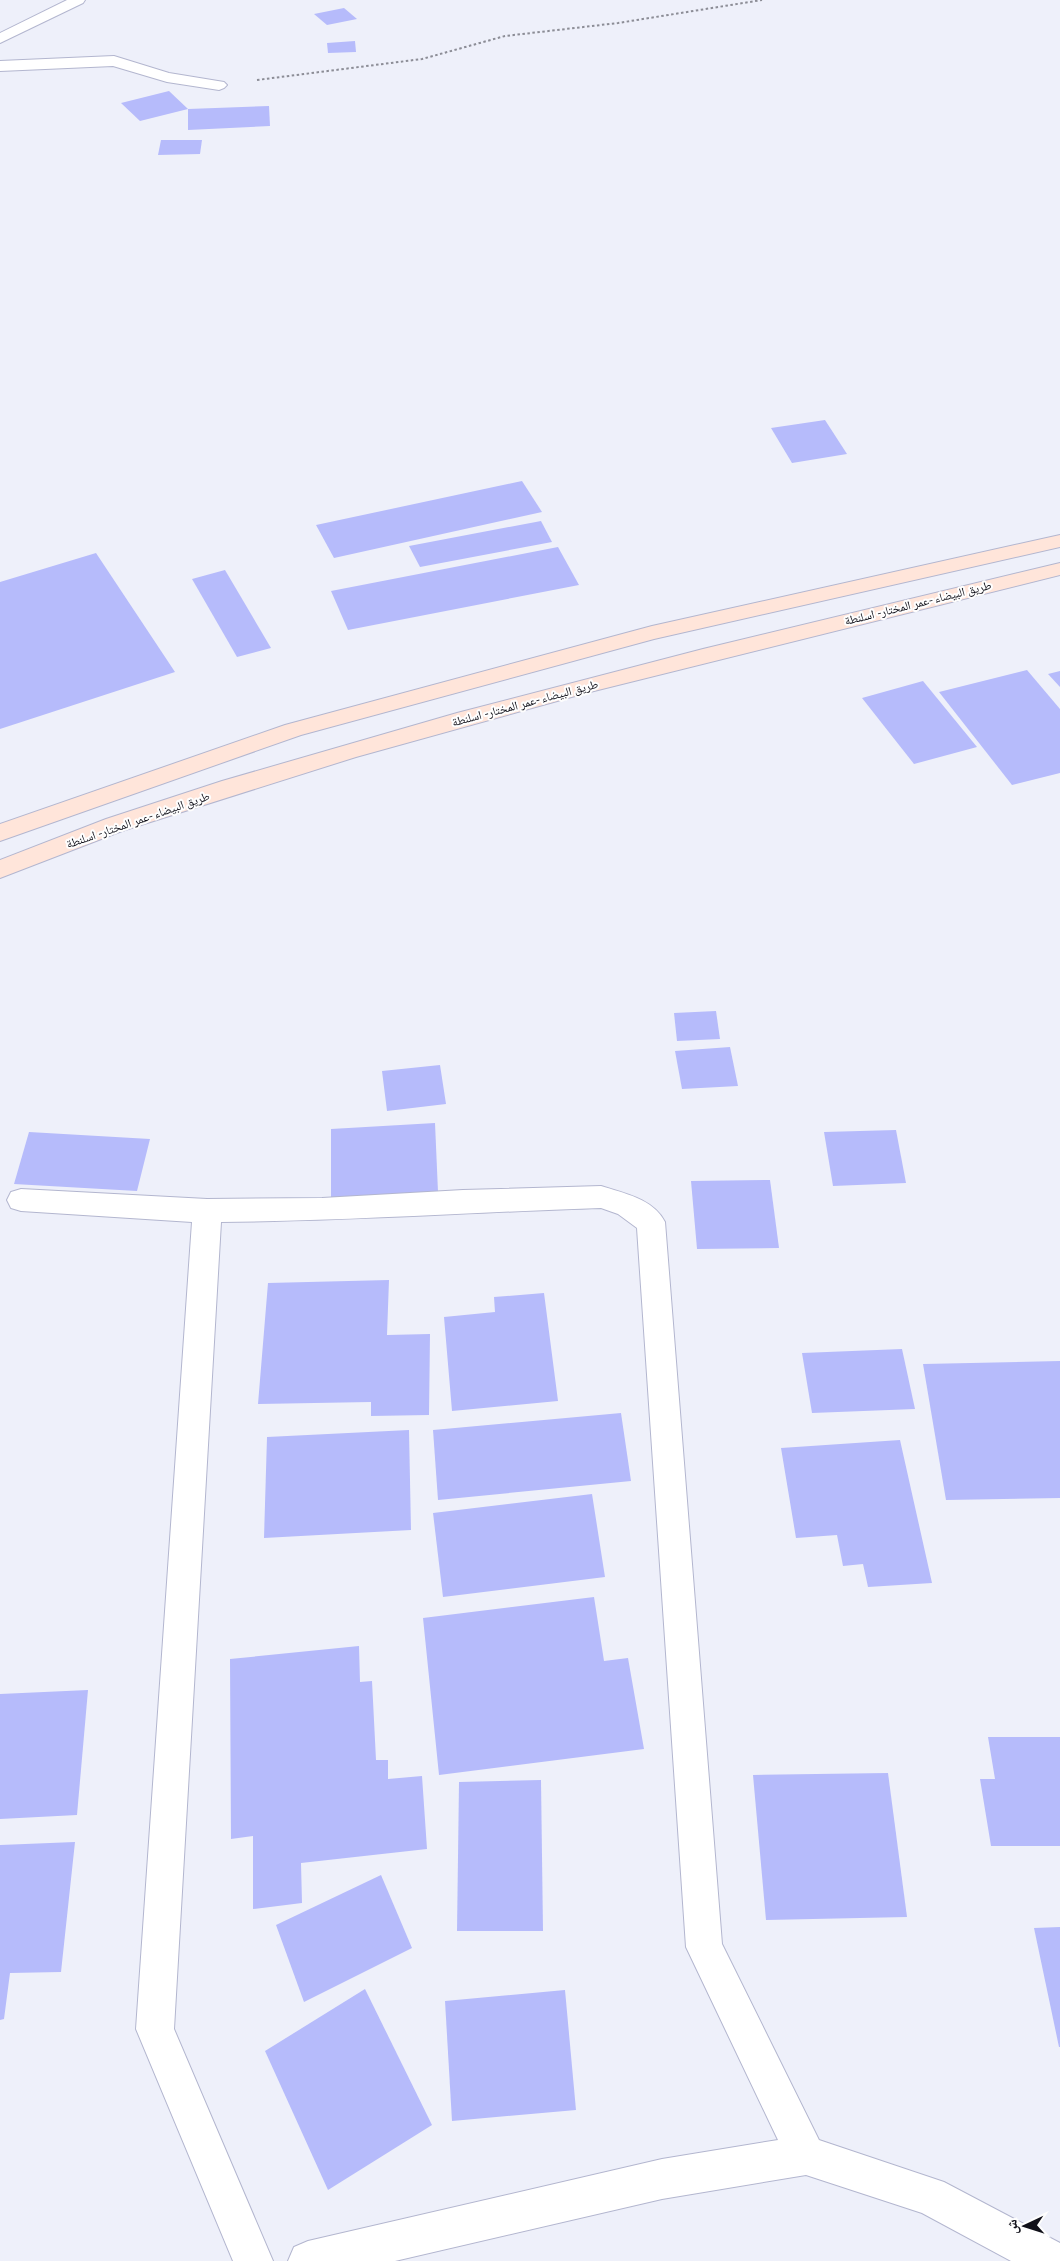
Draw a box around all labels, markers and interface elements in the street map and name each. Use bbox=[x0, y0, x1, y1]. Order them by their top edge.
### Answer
street label: طريق البيضاء -عمر المختار - اسلنطة bbox=[843, 578, 993, 628]
street label: طريق البيضاء -عمر المختار - اسلنطة bbox=[450, 677, 600, 730]
street label: طريق البيضاء -عمر المختار - اسلنطة bbox=[64, 789, 212, 852]
north arrow bbox=[1000, 2201, 1050, 2251]
text: ش bbox=[1004, 2219, 1022, 2235]

